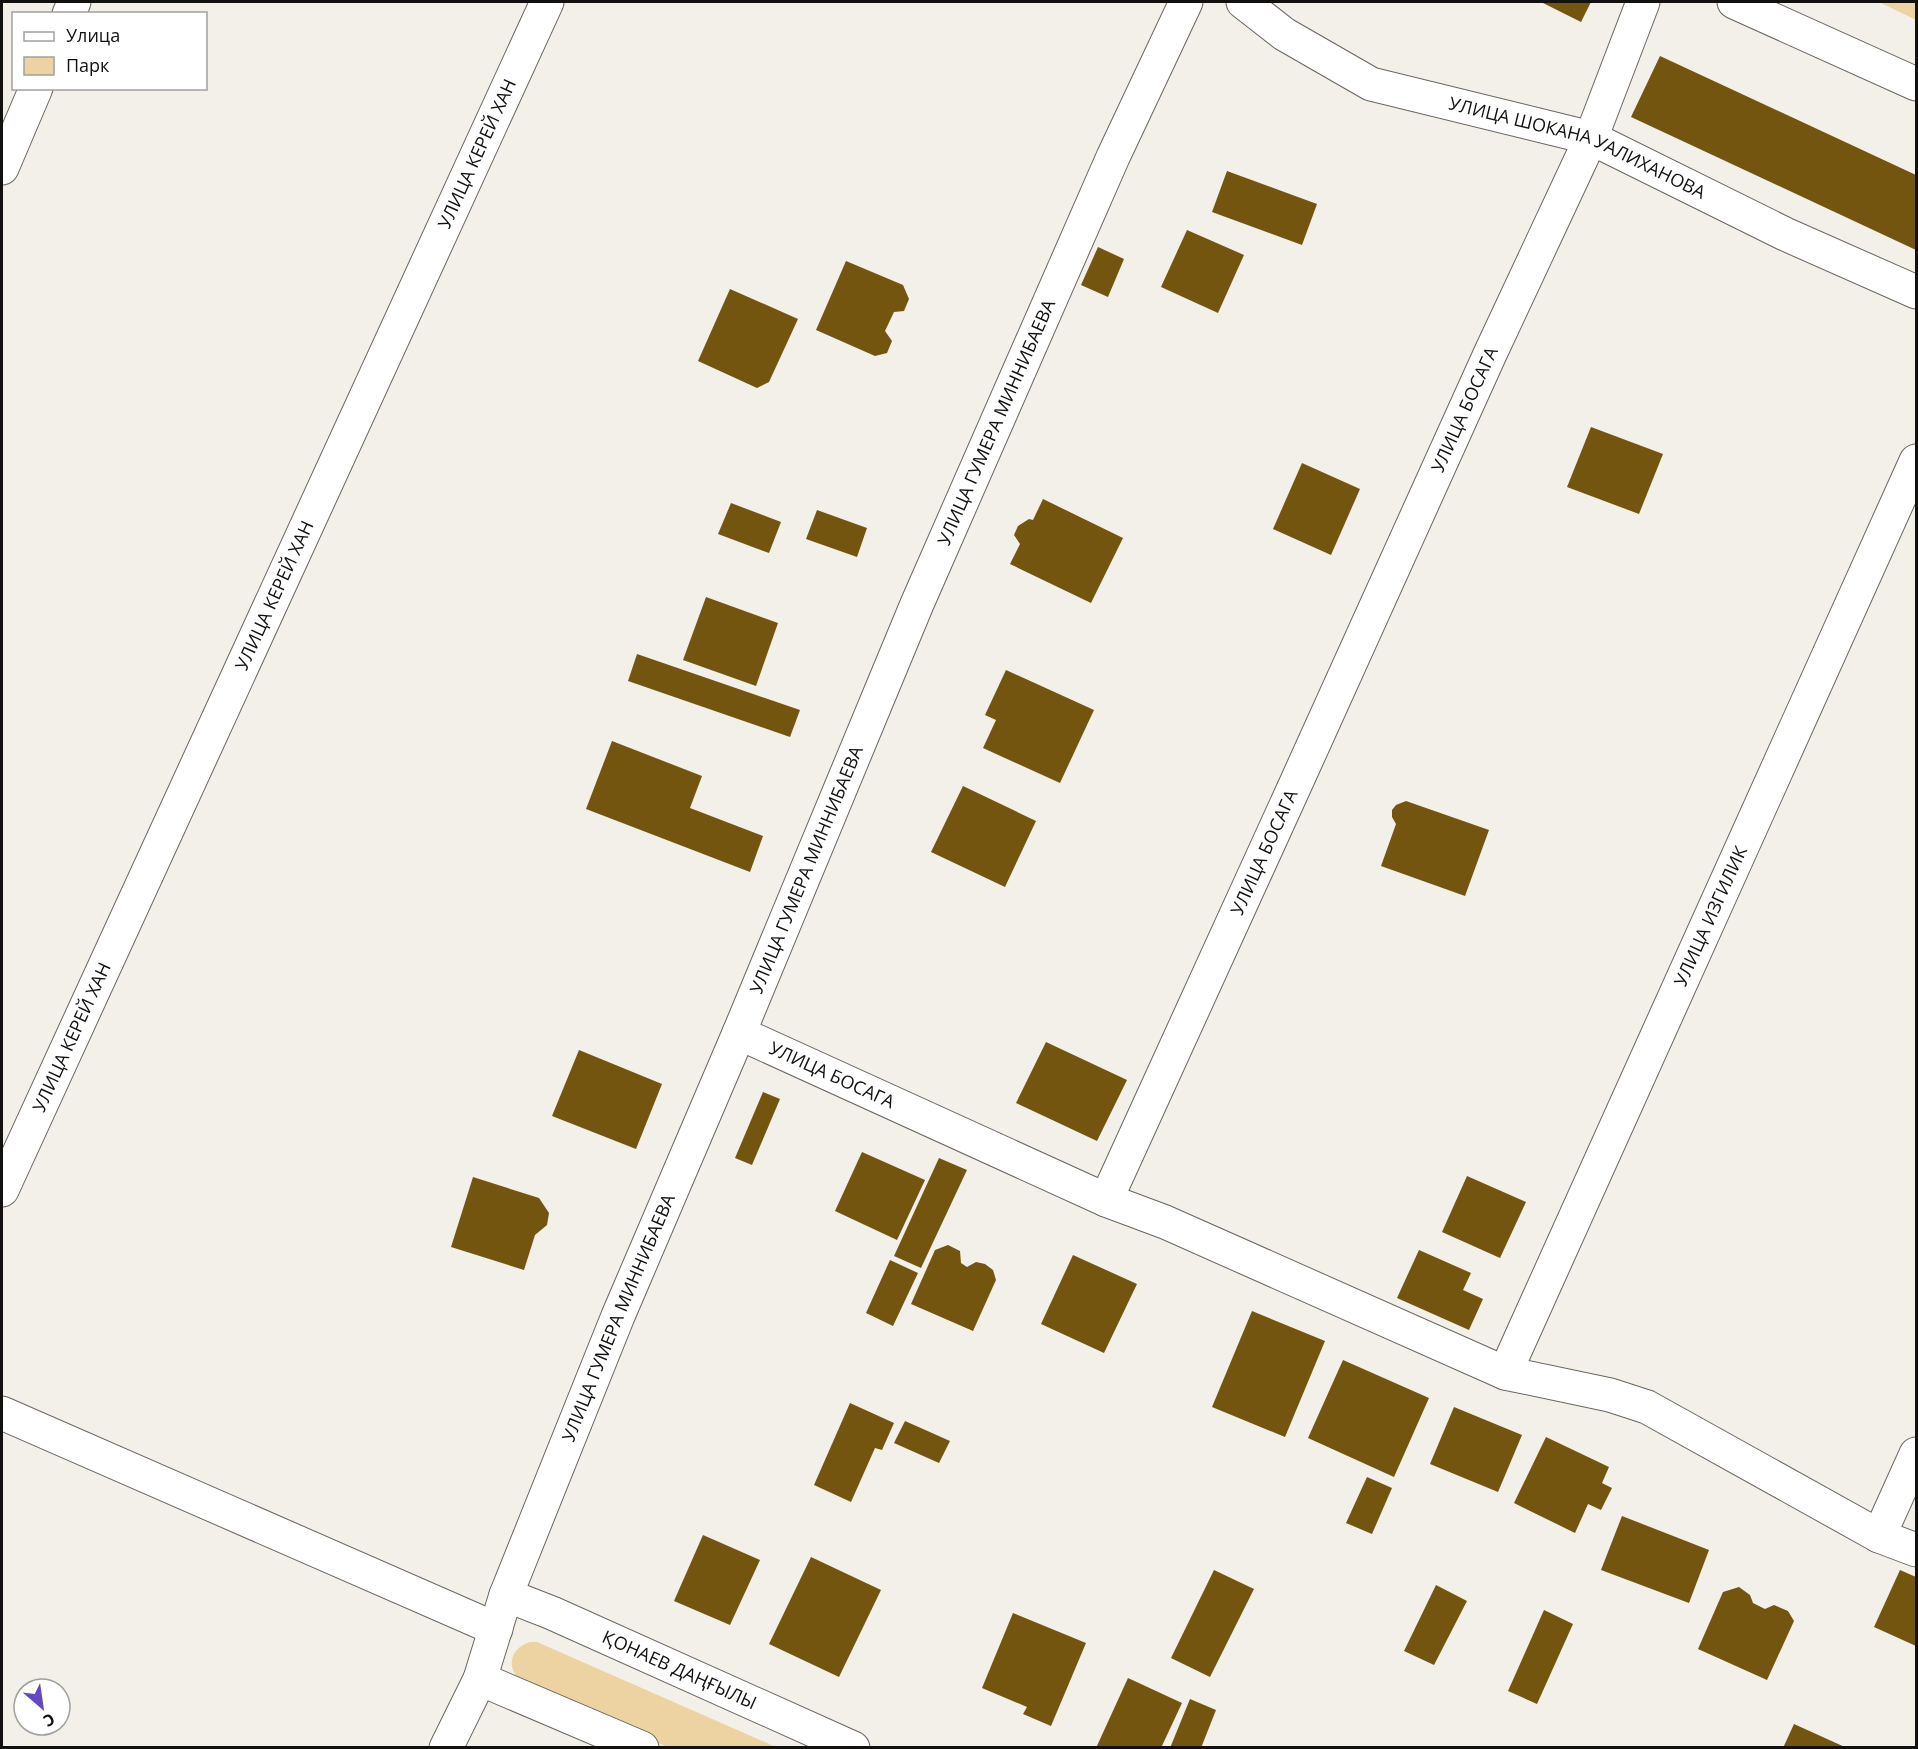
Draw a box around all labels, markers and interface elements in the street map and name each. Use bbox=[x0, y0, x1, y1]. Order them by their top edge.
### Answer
legend bbox=[12, 12, 207, 90]
text: Улица bbox=[66, 23, 120, 47]
text: Парк bbox=[66, 53, 110, 77]
street label: УЛИЦА КЕРЕЙ ХАН bbox=[432, 75, 521, 232]
street label: УЛИЦА ШОКАНА УАЛИХАНОВА bbox=[1447, 91, 1710, 204]
street label: УЛИЦА ГУМЕРА МИННИБАЕВА bbox=[931, 295, 1060, 549]
street label: УЛИЦА БОСАГА bbox=[1425, 342, 1503, 476]
street label: УЛИЦА КЕРЕЙ ХАН bbox=[229, 516, 318, 674]
street label: УЛИЦА ГУМЕРА МИННИБАЕВА bbox=[744, 741, 868, 997]
street label: УЛИЦА БОСАГА bbox=[1225, 785, 1303, 919]
street label: УЛИЦА ИЗГИЛИК bbox=[1668, 842, 1752, 990]
street label: УЛИЦА КЕРЕЙ ХАН bbox=[26, 958, 116, 1116]
street label: УЛИЦА БОСАГА bbox=[766, 1035, 899, 1114]
street label: УЛИЦА ГУМЕРА МИННИБАЕВА bbox=[556, 1189, 680, 1445]
street label: ҚОНАЕВ ДАҢҒЫЛЫ bbox=[599, 1624, 761, 1714]
north arrow bbox=[12, 1677, 72, 1737]
text: С bbox=[39, 1708, 59, 1732]

